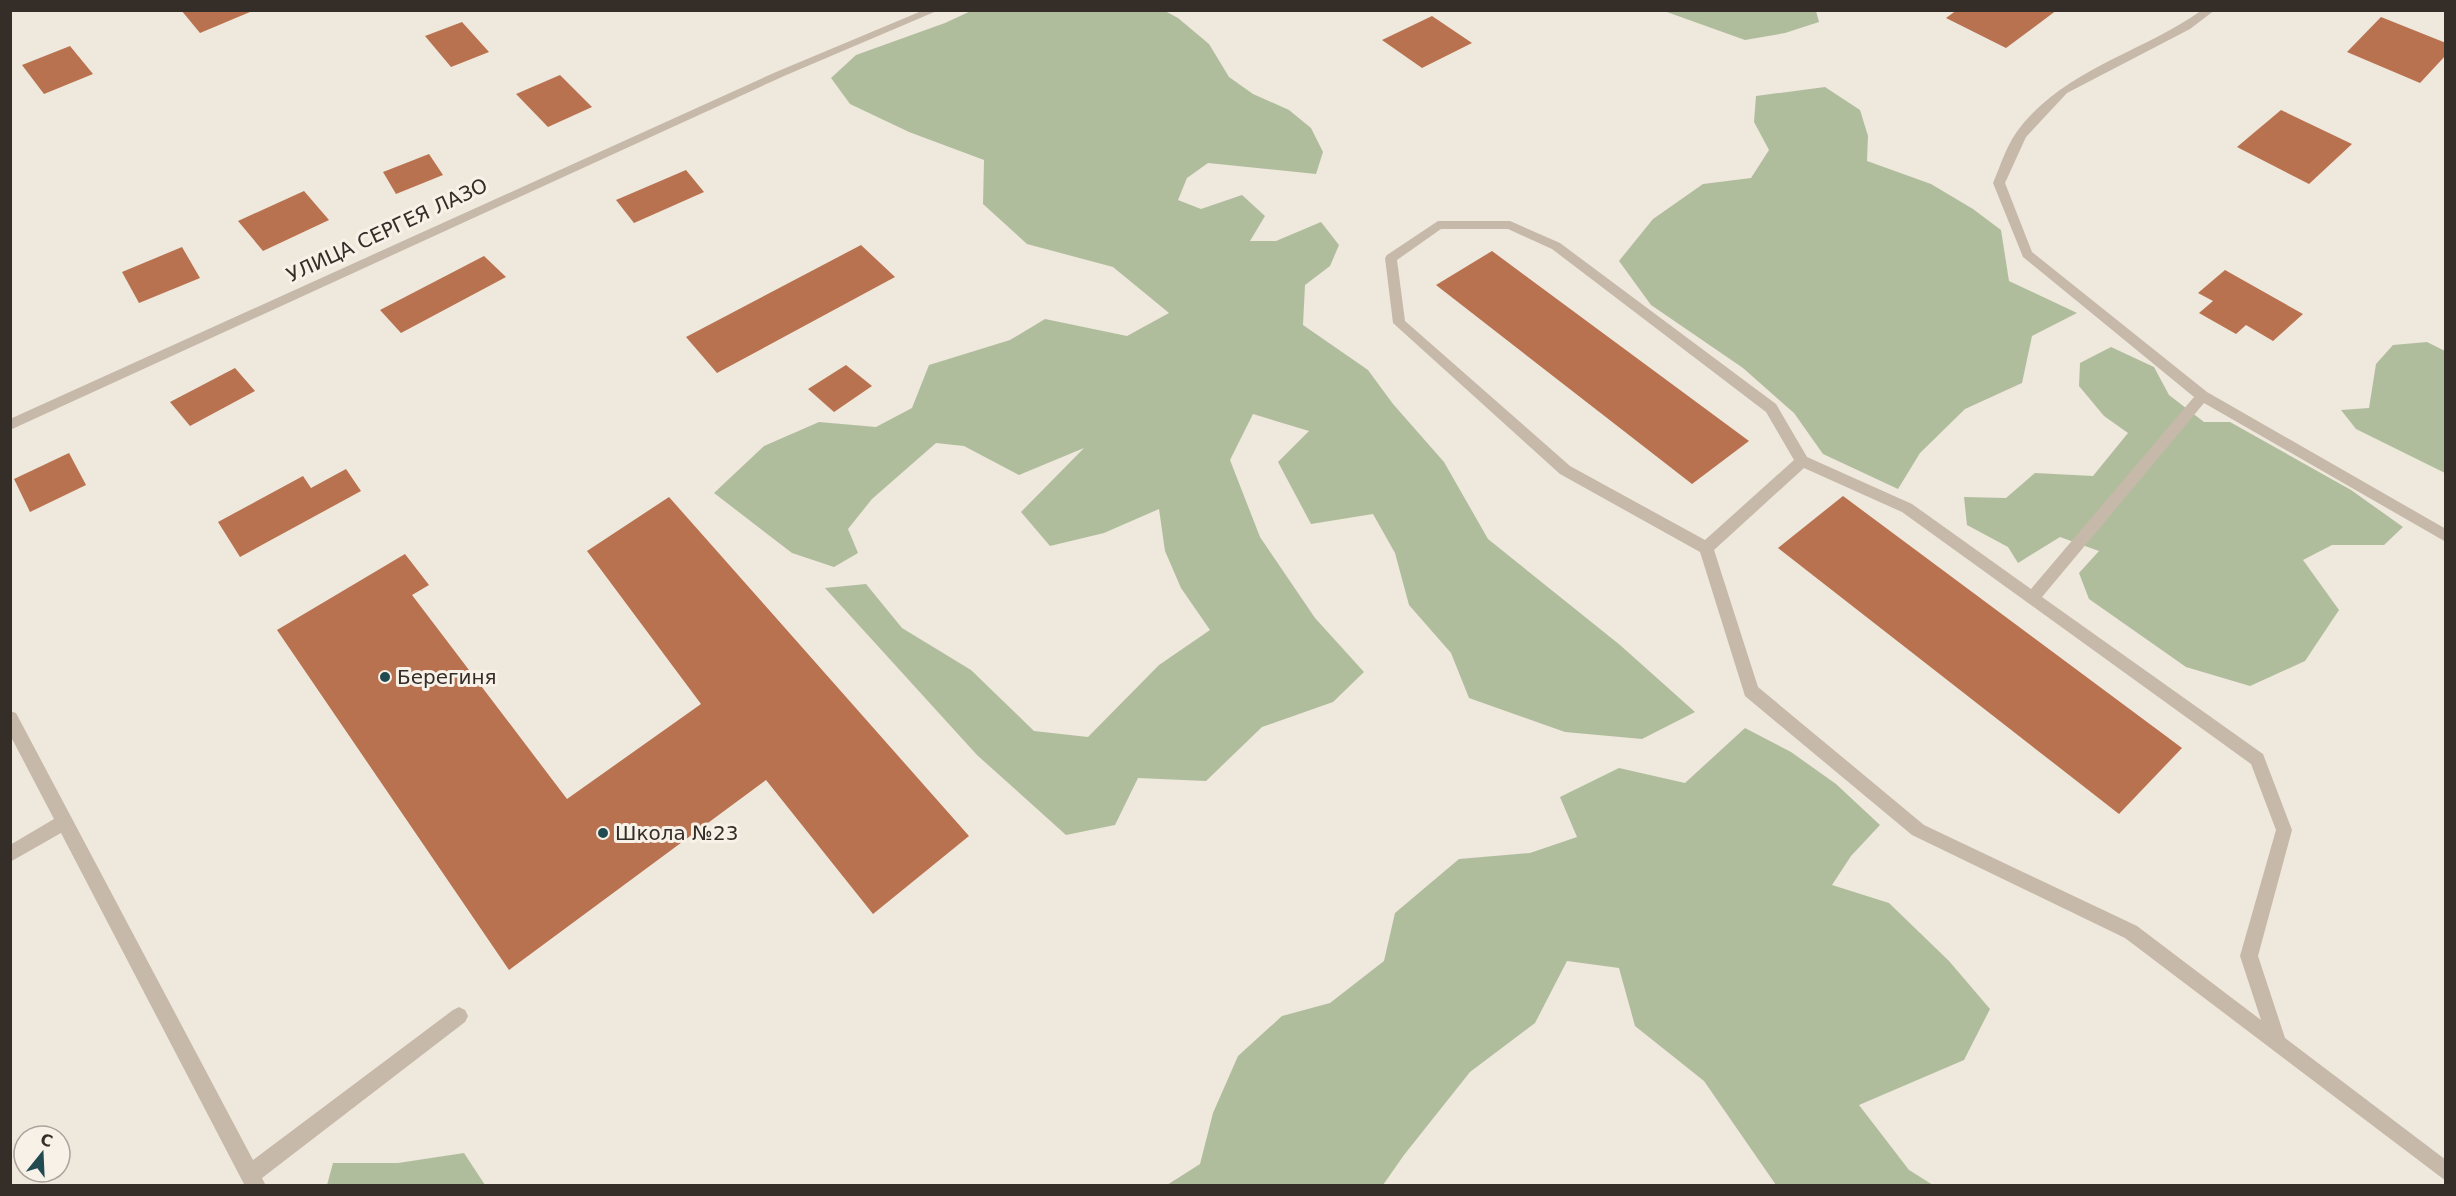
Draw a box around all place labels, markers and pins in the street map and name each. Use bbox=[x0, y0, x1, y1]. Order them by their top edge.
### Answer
place label: Берегиня bbox=[397, 665, 497, 689]
marker: Берегиня bbox=[378, 670, 392, 684]
place label: Школа №23 bbox=[615, 821, 738, 845]
marker: Школа №23 bbox=[596, 826, 610, 840]

